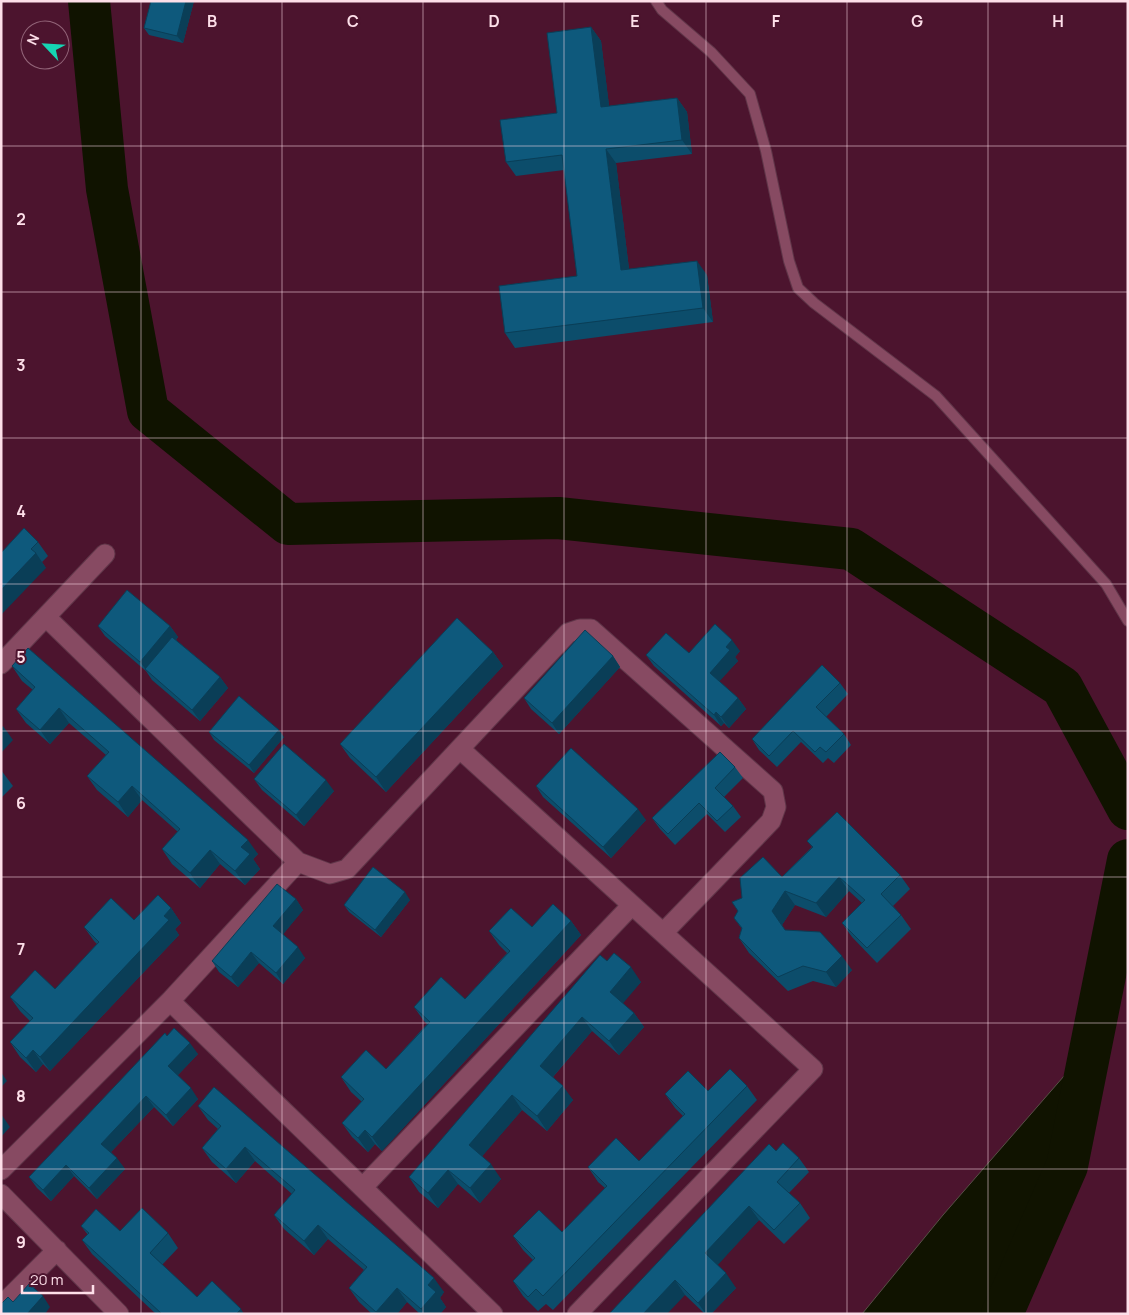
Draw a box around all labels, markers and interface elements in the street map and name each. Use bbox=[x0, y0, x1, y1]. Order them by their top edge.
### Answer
text: B bbox=[207, 10, 217, 32]
text: C bbox=[347, 10, 359, 32]
text: D bbox=[488, 10, 500, 32]
text: E bbox=[630, 10, 640, 32]
text: F bbox=[772, 10, 781, 32]
text: G bbox=[911, 10, 923, 32]
text: H bbox=[1052, 10, 1064, 32]
north arrow bbox=[20, 20, 70, 70]
text: N bbox=[22, 31, 44, 48]
text: 2 bbox=[16, 208, 26, 230]
text: 3 bbox=[16, 354, 26, 376]
text: 4 bbox=[16, 500, 26, 522]
text: 5 bbox=[16, 646, 26, 668]
text: 6 bbox=[16, 792, 26, 814]
text: 7 bbox=[17, 938, 25, 960]
text: 8 bbox=[16, 1085, 26, 1107]
text: 9 bbox=[16, 1231, 26, 1253]
scale bar bbox=[22, 1262, 94, 1294]
text: 20 m bbox=[30, 1269, 63, 1290]

